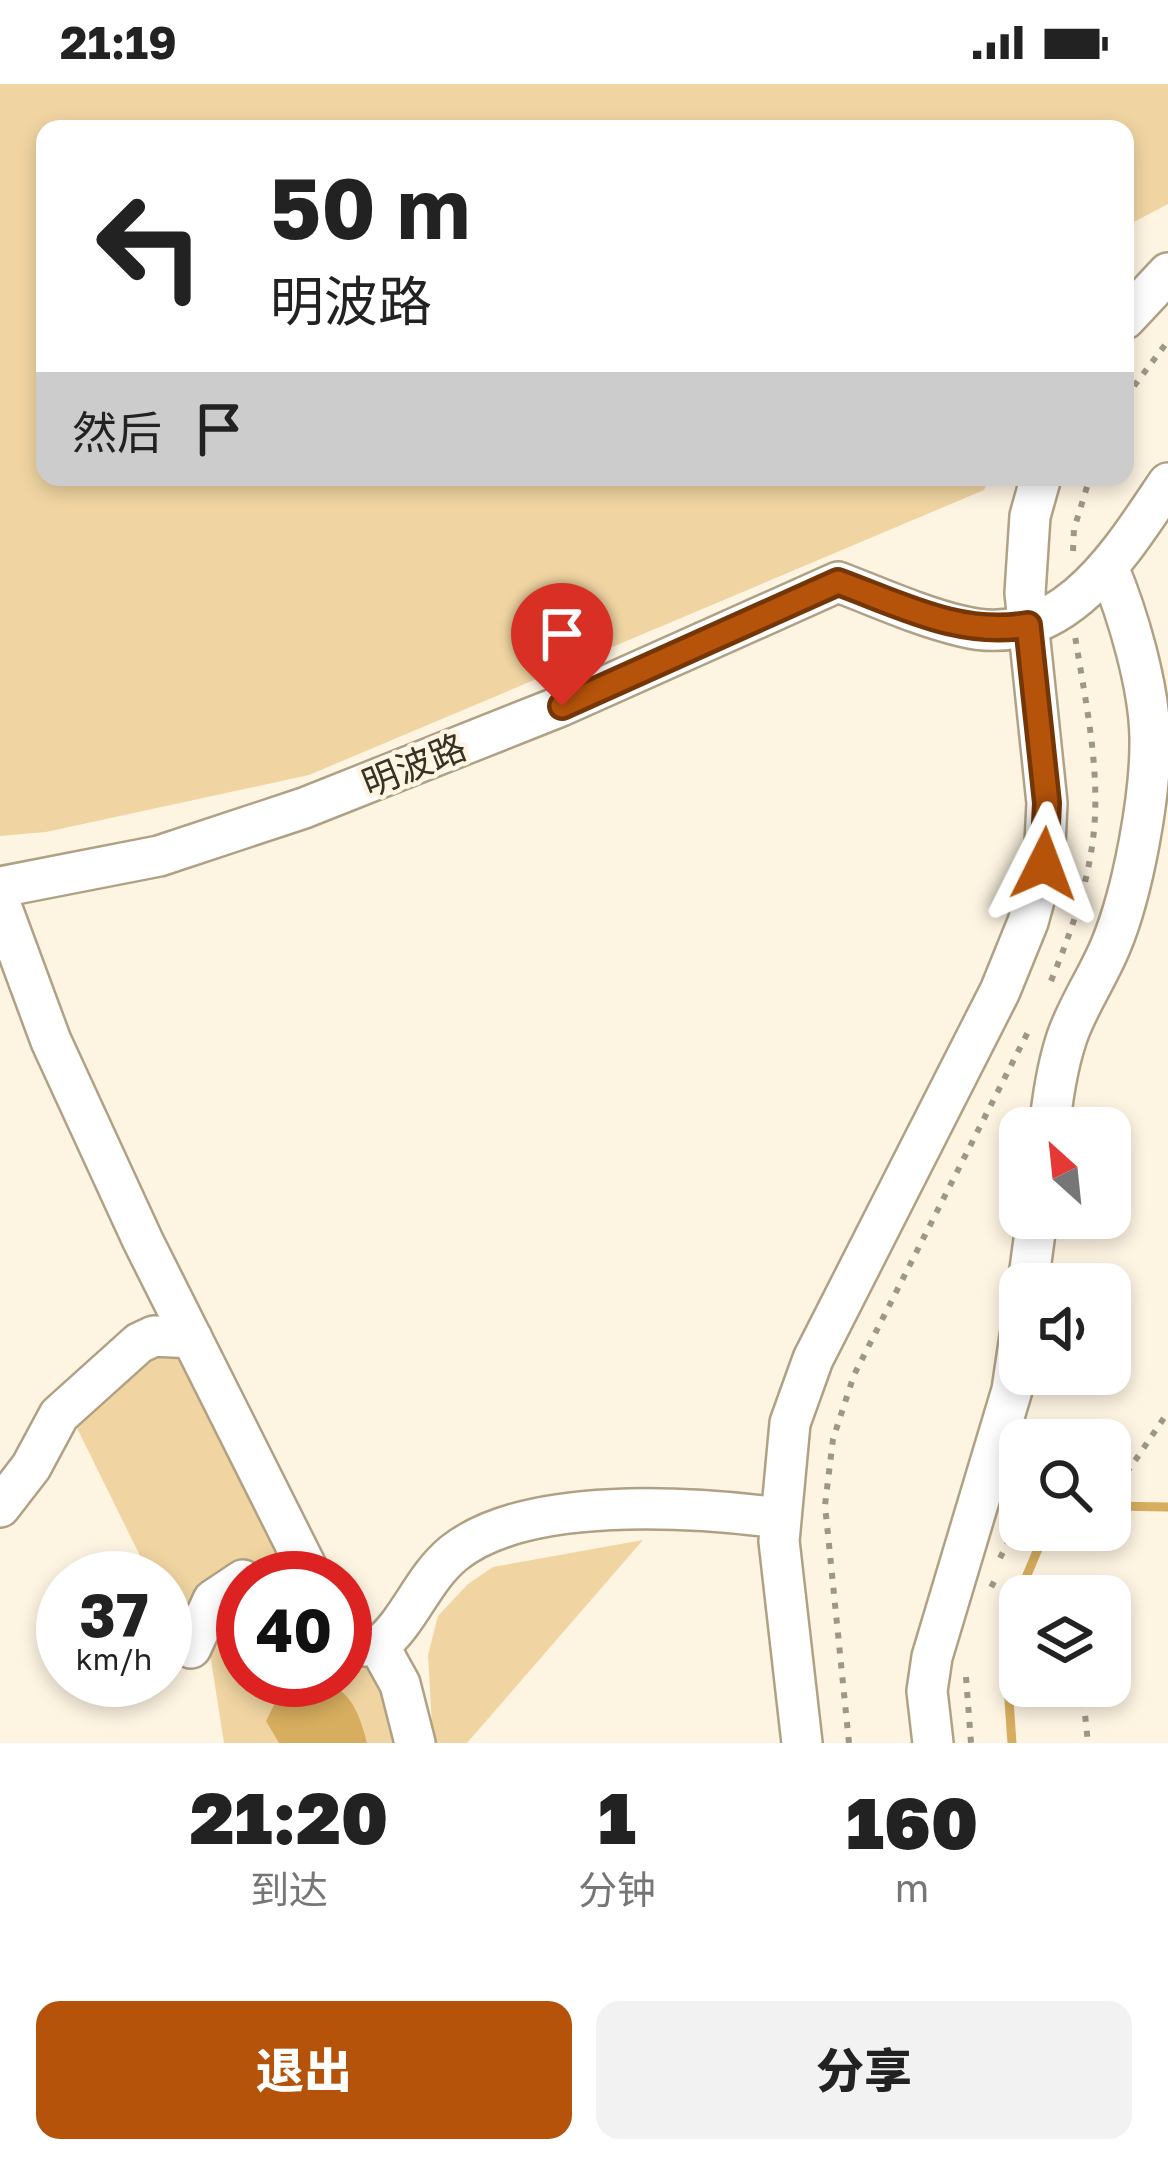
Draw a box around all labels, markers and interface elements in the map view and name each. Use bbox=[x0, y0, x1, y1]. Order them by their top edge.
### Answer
text: 21:19 bbox=[60, 15, 177, 69]
text: 50 m bbox=[270, 157, 470, 257]
icon: left bbox=[72, 168, 228, 324]
text: 明波路 bbox=[270, 268, 432, 333]
icon: arrive bbox=[186, 396, 252, 462]
text: 然后 bbox=[72, 405, 162, 459]
pin bbox=[511, 583, 613, 706]
icon: arrive bbox=[529, 601, 595, 667]
street label: 明波路 bbox=[356, 724, 472, 805]
position arrow bbox=[981, 801, 1107, 927]
north arrow bbox=[999, 1107, 1131, 1239]
map controls bbox=[999, 1107, 1131, 1707]
button: sound bbox=[999, 1263, 1131, 1395]
button: search bbox=[999, 1419, 1131, 1551]
speed limit sign: 40 bbox=[216, 1551, 372, 1707]
button: layers bbox=[999, 1575, 1131, 1707]
text: 37 bbox=[79, 1578, 149, 1650]
text: km/h bbox=[76, 1641, 152, 1677]
text: 21:20 bbox=[190, 1773, 388, 1860]
text: 1 bbox=[598, 1773, 636, 1860]
text: 160 bbox=[846, 1778, 978, 1865]
text: m bbox=[895, 1864, 929, 1911]
text: 到达 bbox=[250, 1866, 328, 1913]
text: 分钟 bbox=[578, 1866, 656, 1913]
button: 退出 bbox=[36, 2001, 572, 2139]
button: 分享 bbox=[596, 2001, 1132, 2139]

